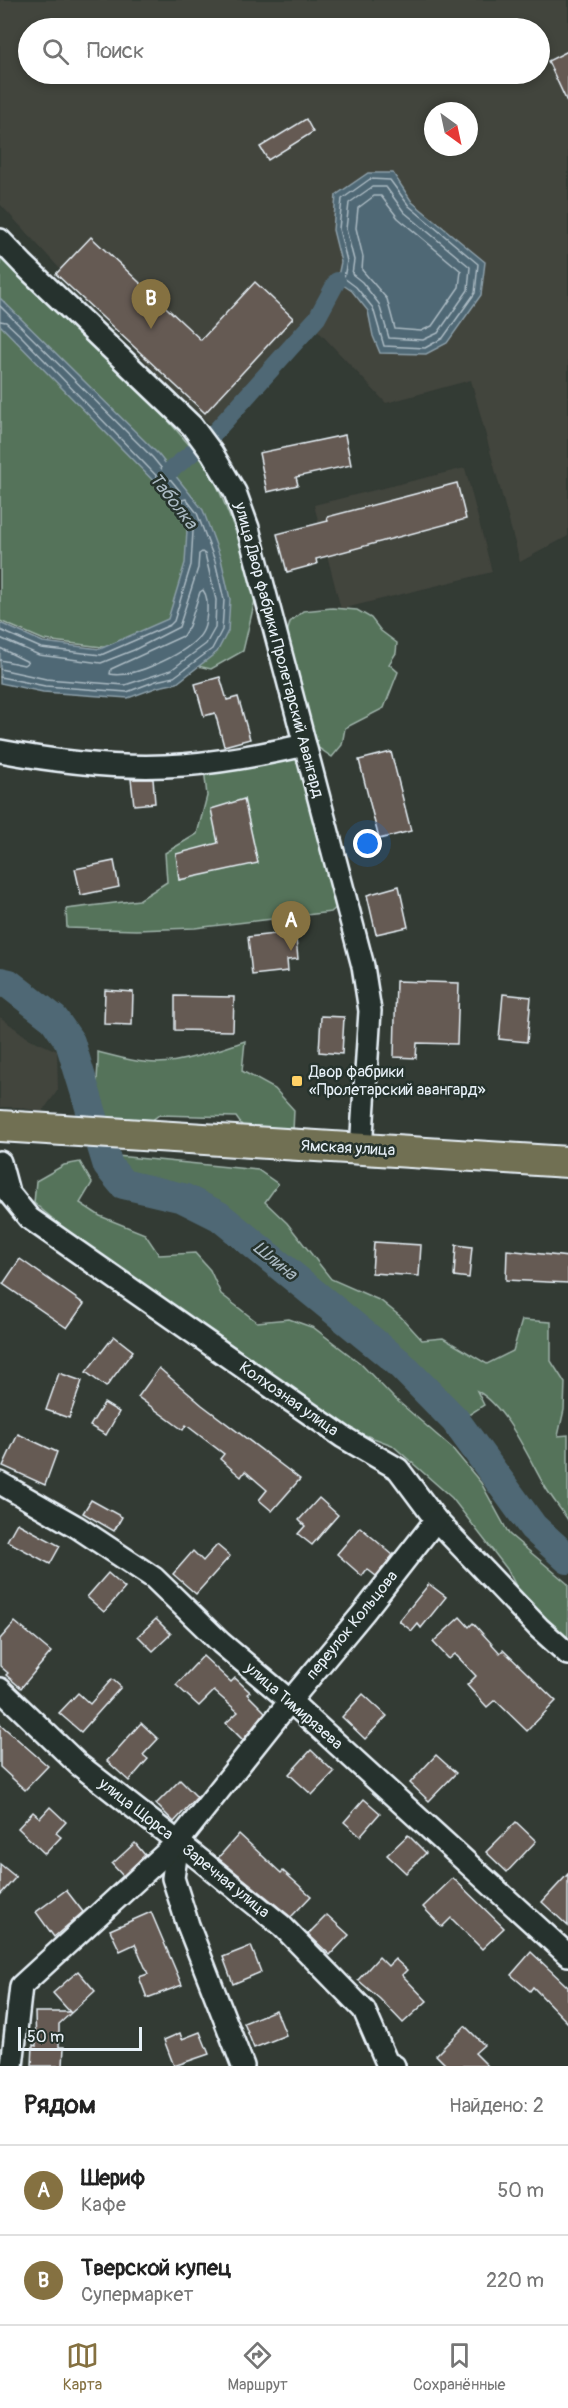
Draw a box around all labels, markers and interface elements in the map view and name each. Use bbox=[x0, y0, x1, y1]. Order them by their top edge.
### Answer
search box bbox=[18, 18, 550, 84]
icon: search bbox=[39, 35, 72, 68]
text: Поиск bbox=[87, 37, 144, 65]
north arrow bbox=[424, 102, 478, 156]
pin: B bbox=[132, 280, 170, 329]
water label: Таболка bbox=[144, 468, 203, 535]
street label: улица Двор фабрики Пролетарский Авангард bbox=[230, 499, 328, 800]
your location bbox=[353, 829, 382, 858]
pin: A bbox=[272, 902, 310, 951]
place label: Двор фабрики «Пролетарский авангард» bbox=[308, 1062, 486, 1100]
marker: Двор фабрики «Пролетарский авангард» bbox=[290, 1074, 304, 1088]
street label: Ямская улица bbox=[300, 1136, 396, 1160]
water label: Шлина bbox=[249, 1236, 303, 1287]
street label: Колхозная улица bbox=[235, 1357, 343, 1441]
street label: переулок Кольцова bbox=[302, 1566, 402, 1684]
street label: улица Тимирязева bbox=[240, 1657, 347, 1754]
street label: улица Щорса bbox=[94, 1773, 177, 1844]
street label: Заречная улица bbox=[178, 1840, 274, 1922]
scale bar bbox=[18, 2024, 142, 2052]
text: 50 m bbox=[27, 2027, 64, 2047]
text: Рядом bbox=[24, 2089, 96, 2121]
text: Найдено: 2 bbox=[449, 2093, 544, 2118]
text: Шериф bbox=[81, 2164, 146, 2192]
text: A bbox=[37, 2178, 50, 2203]
text: 50 m bbox=[497, 2178, 544, 2203]
text: Кафе bbox=[81, 2192, 126, 2217]
text: Тверской купец bbox=[81, 2254, 232, 2282]
text: B bbox=[38, 2268, 49, 2293]
text: 220 m bbox=[486, 2268, 544, 2293]
text: Супермаркет bbox=[81, 2282, 193, 2307]
tab: Карта bbox=[63, 2339, 102, 2395]
tab: Маршрут bbox=[228, 2339, 288, 2395]
tab: Сохранённые bbox=[413, 2339, 505, 2395]

